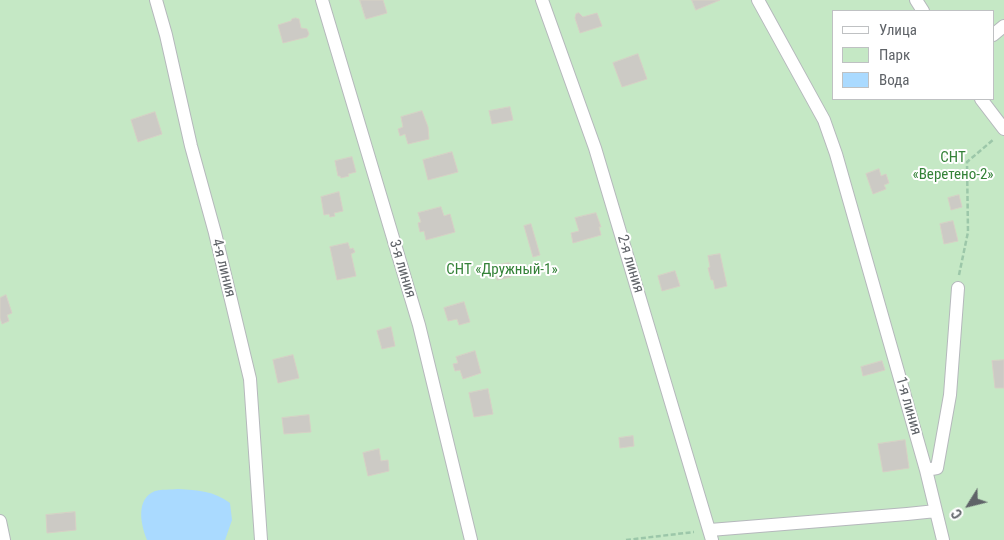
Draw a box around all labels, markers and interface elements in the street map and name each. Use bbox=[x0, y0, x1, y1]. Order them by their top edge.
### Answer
legend bbox=[832, 10, 994, 100]
text: Улица bbox=[879, 21, 917, 39]
text: Парк bbox=[879, 46, 910, 64]
text: Вода bbox=[879, 71, 909, 89]
park label: СНТ «Веретено-2» bbox=[912, 149, 994, 184]
street label: 2-я линия bbox=[613, 233, 647, 295]
street label: 4-я линия bbox=[207, 237, 239, 299]
street label: 3-я линия bbox=[385, 238, 419, 300]
park label: СНТ «Дружный-1» bbox=[446, 261, 558, 279]
street label: 1-я линия bbox=[891, 375, 925, 437]
north arrow bbox=[944, 480, 994, 530]
text: С bbox=[948, 506, 966, 522]

